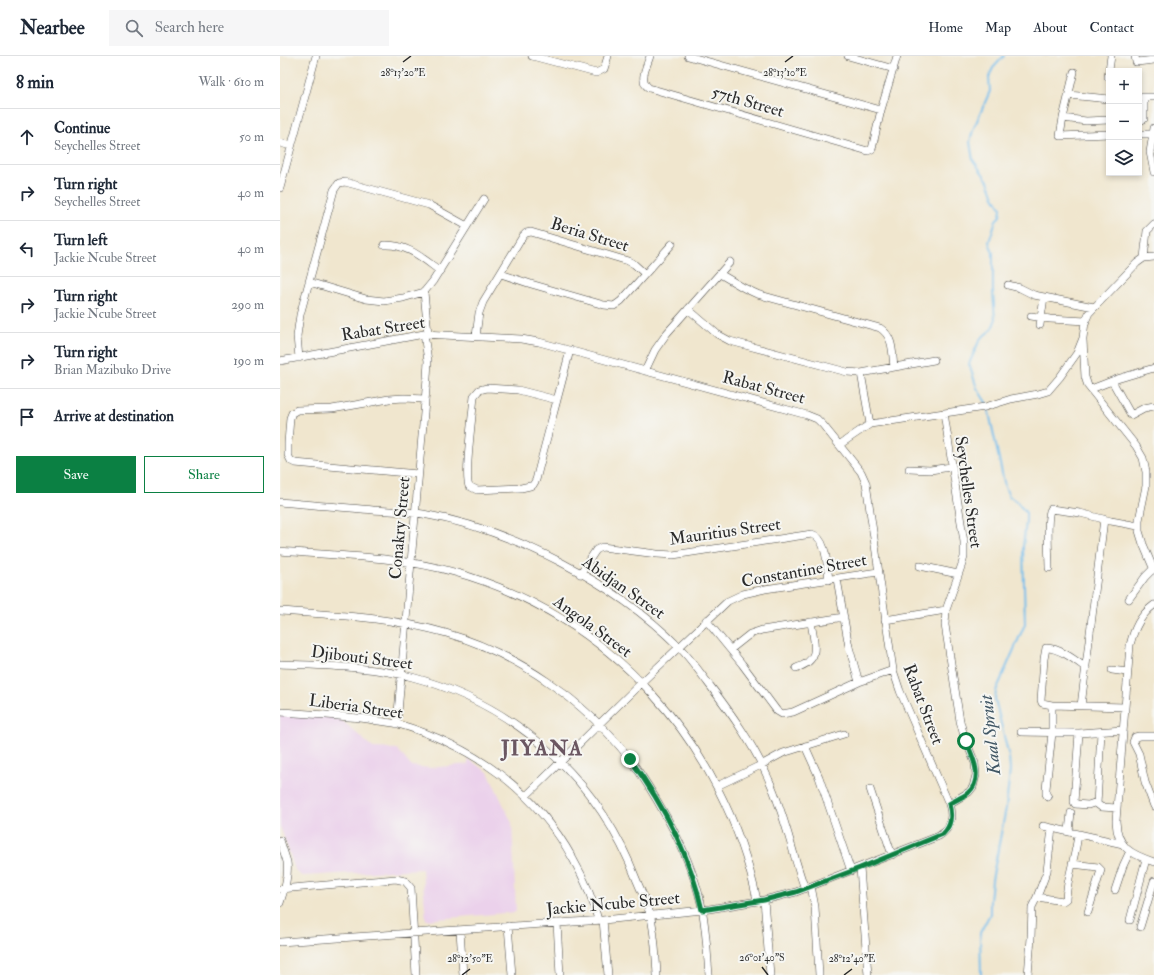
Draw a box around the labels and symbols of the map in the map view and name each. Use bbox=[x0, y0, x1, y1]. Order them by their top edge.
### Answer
text: 28°13'20"E bbox=[380, 67, 426, 79]
text: 28°13'10"E bbox=[763, 67, 807, 79]
street label: 57th Street bbox=[709, 81, 787, 122]
street label: Beria Street bbox=[548, 213, 632, 256]
street label: Rabat Street bbox=[340, 311, 427, 345]
street label: Rabat Street bbox=[720, 366, 808, 409]
street label: Seychelles Street bbox=[949, 435, 987, 550]
street label: Conakry Street bbox=[385, 475, 415, 580]
street label: Mauritius Street bbox=[668, 513, 782, 550]
street label: Constantine Street bbox=[740, 549, 869, 592]
street label: Abidjan Street bbox=[577, 551, 670, 624]
street label: Angola Street bbox=[549, 590, 636, 662]
street label: Djibouti Street bbox=[310, 641, 414, 674]
street label: Rabat Street bbox=[899, 661, 949, 748]
street label: Liberia Street bbox=[308, 690, 405, 724]
water label: Kaal Spruit bbox=[975, 693, 1006, 777]
route start bbox=[957, 732, 975, 750]
district label: JIYANA bbox=[500, 735, 583, 762]
route end bbox=[621, 750, 639, 768]
street label: Jackie Ncube Street bbox=[544, 887, 681, 921]
text: 26°01'40"S bbox=[739, 952, 785, 964]
text: 28°12'50"E bbox=[447, 953, 493, 965]
text: 28°12'40"E bbox=[829, 953, 875, 965]

